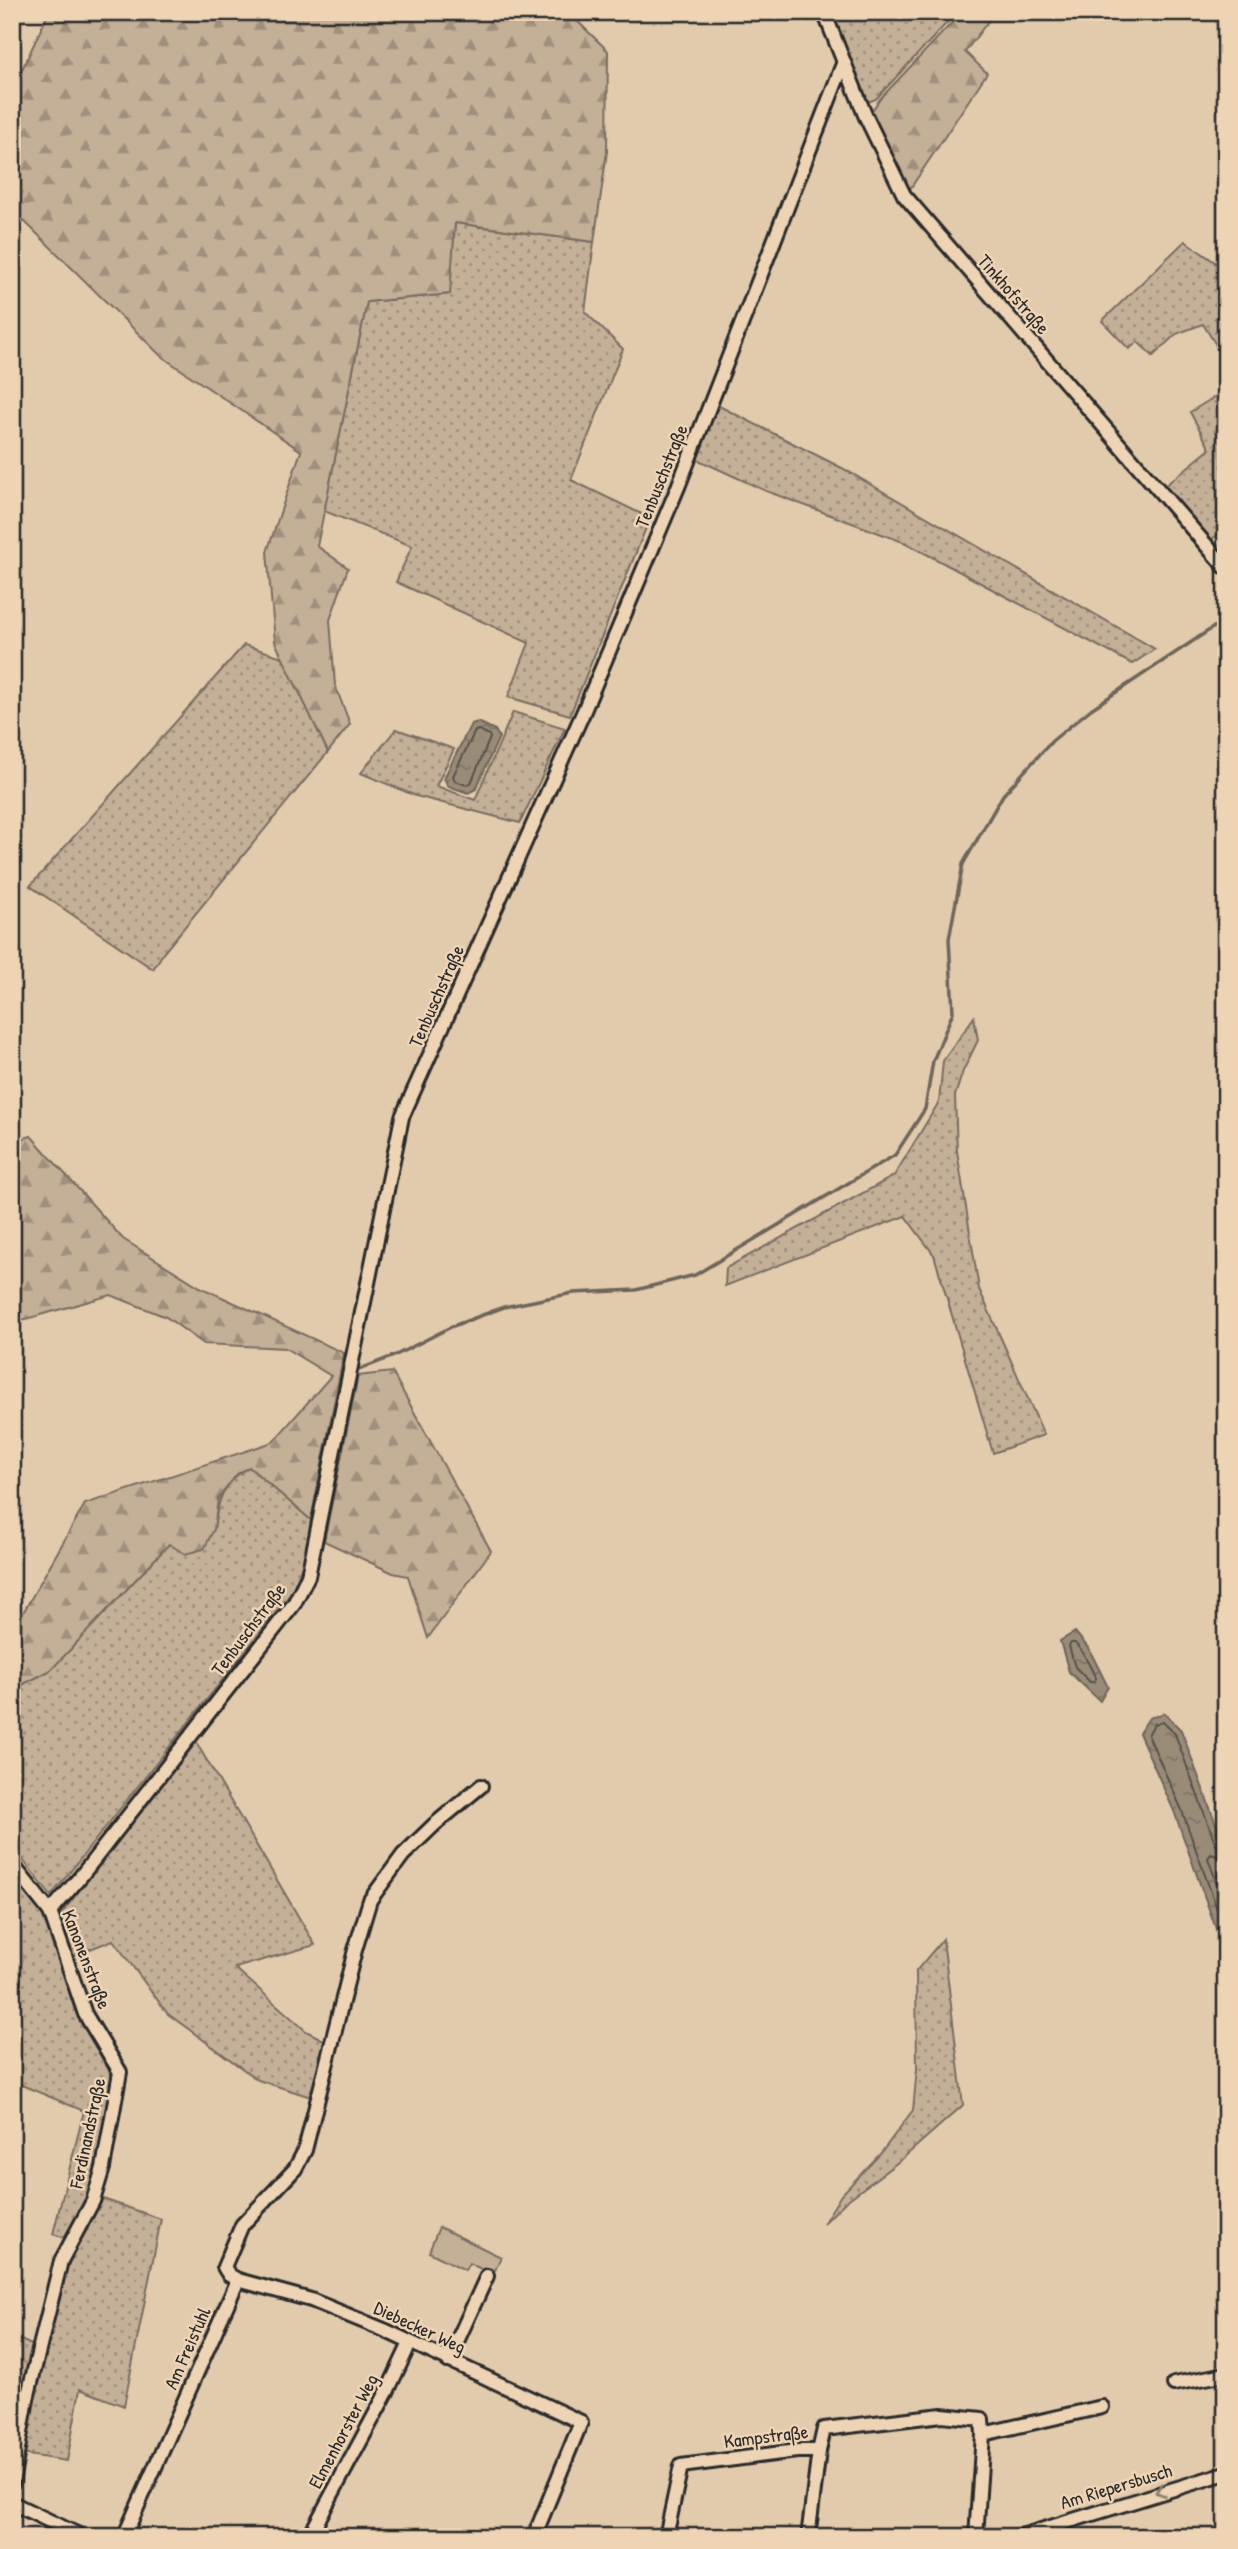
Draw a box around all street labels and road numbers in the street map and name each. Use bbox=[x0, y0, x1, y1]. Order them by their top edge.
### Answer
street label: Tinkhofstraße bbox=[972, 248, 1056, 340]
street label: Tenbuschstraße bbox=[628, 420, 694, 532]
street label: Tenbuschstraße bbox=[402, 940, 470, 1051]
street label: Tenbuschstraße bbox=[205, 1577, 292, 1680]
street label: Kanonenstraße bbox=[56, 1906, 118, 2013]
street label: Ferdinandstraße bbox=[62, 2075, 111, 2191]
street label: Diebecker Weg bbox=[370, 2294, 470, 2360]
street label: Am Freistuhl bbox=[157, 2302, 217, 2393]
street label: Elmenhorster Weg bbox=[302, 2369, 384, 2493]
street label: Kampstraße bbox=[722, 2418, 810, 2454]
street label: Am Riepersbusch bbox=[1057, 2457, 1175, 2515]

